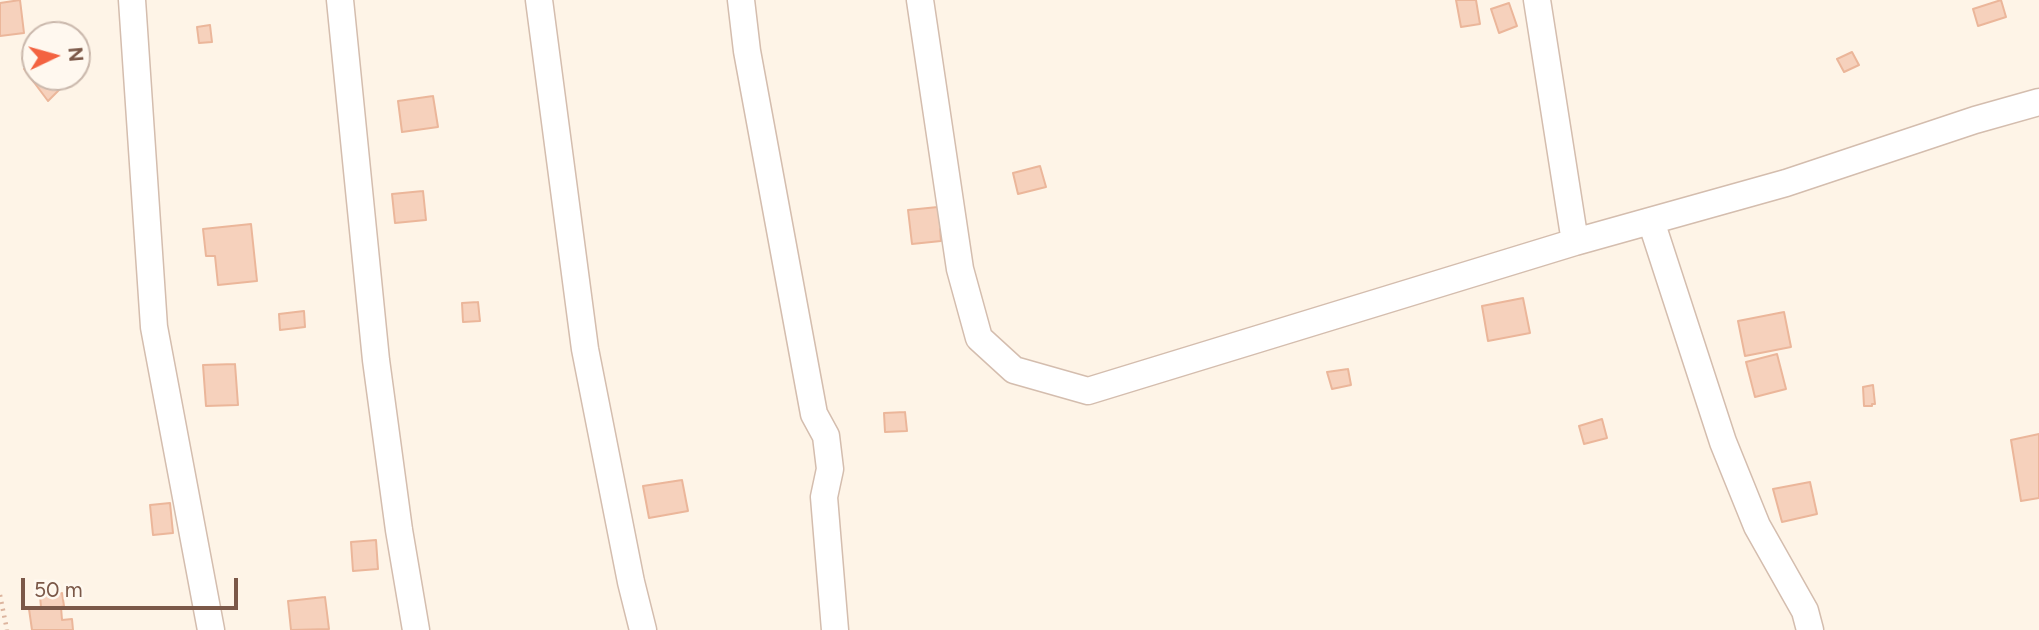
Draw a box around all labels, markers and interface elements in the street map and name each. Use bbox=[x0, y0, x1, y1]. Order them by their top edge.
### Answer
north arrow bbox=[21, 21, 91, 91]
text: N bbox=[63, 46, 88, 63]
scale bar bbox=[24, 564, 242, 608]
text: 50 m bbox=[34, 577, 83, 602]

